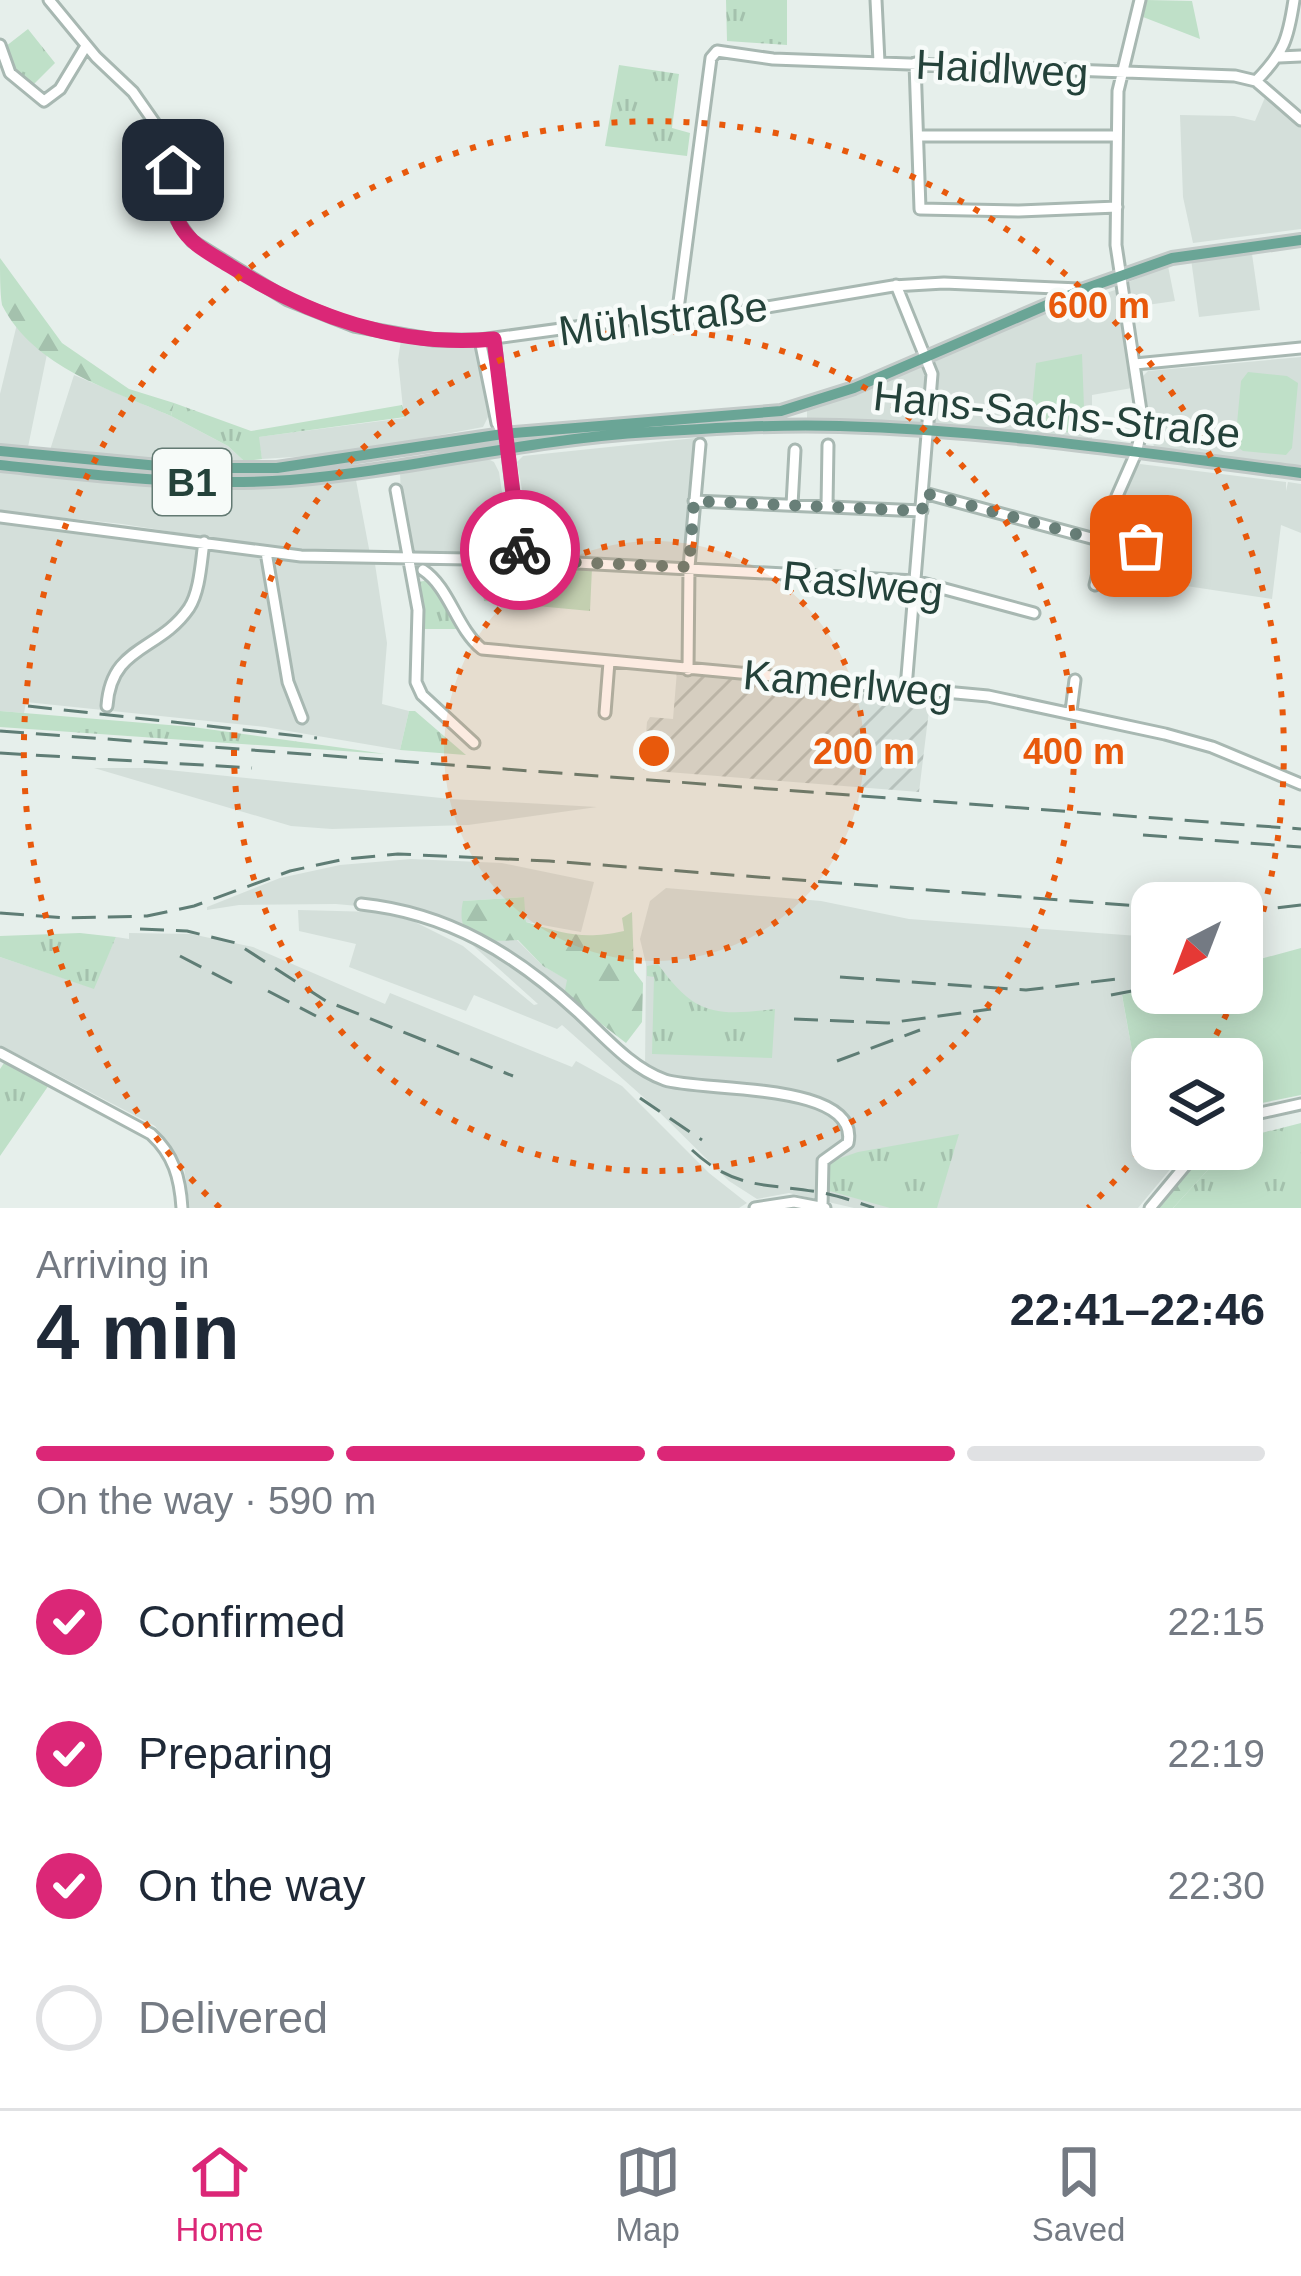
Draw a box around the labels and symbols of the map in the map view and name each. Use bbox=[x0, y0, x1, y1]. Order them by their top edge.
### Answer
street label: Haidlweg bbox=[914, 41, 1089, 96]
pin bbox=[122, 119, 224, 221]
street label: Mühlstraße bbox=[556, 282, 770, 355]
text: 600 m bbox=[1048, 285, 1150, 326]
street label: Hans-Sachs-Straße bbox=[871, 372, 1243, 457]
road number: B1 bbox=[153, 449, 231, 515]
courier bbox=[460, 490, 580, 610]
pin bbox=[1090, 495, 1192, 597]
street label: Raslweg bbox=[780, 552, 946, 615]
street label: Kamerlweg bbox=[741, 651, 955, 716]
centre of rings bbox=[633, 730, 675, 772]
text: 200 m bbox=[813, 731, 915, 772]
text: 400 m bbox=[1023, 731, 1125, 772]
north arrow bbox=[1131, 882, 1263, 1014]

